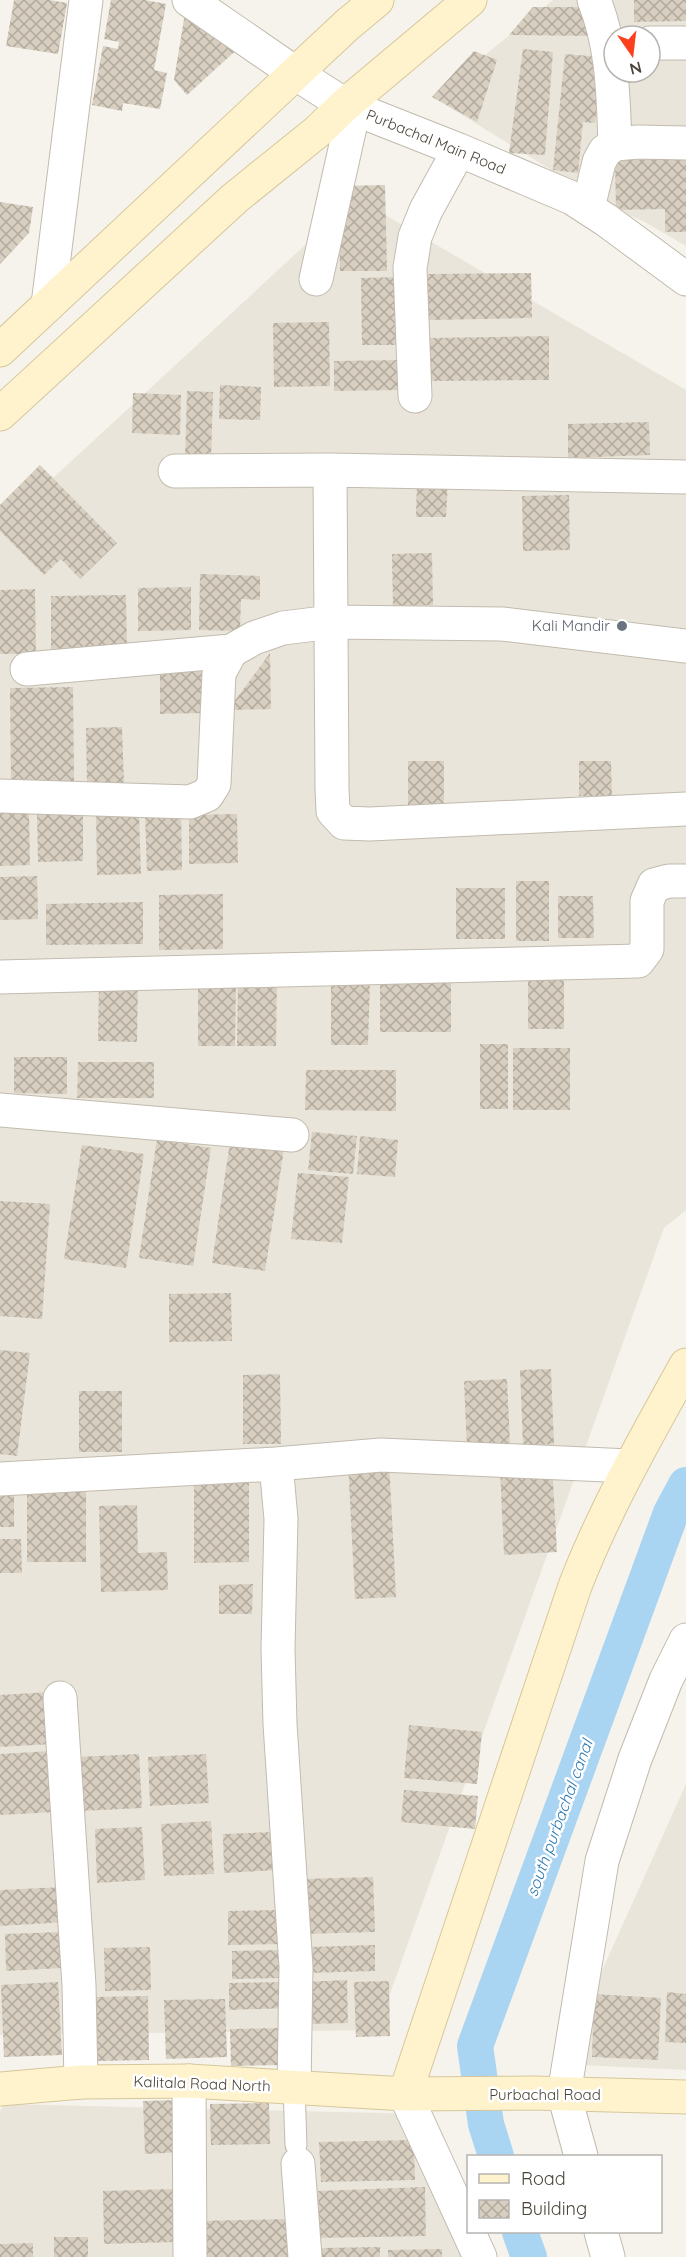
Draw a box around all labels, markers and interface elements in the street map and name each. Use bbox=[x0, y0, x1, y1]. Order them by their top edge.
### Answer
north arrow bbox=[602, 24, 662, 84]
text: N bbox=[628, 57, 644, 80]
street label: Purbachal Main Road bbox=[364, 105, 509, 178]
place label: Kali Mandir bbox=[532, 616, 610, 635]
marker: Kali Mandir bbox=[615, 619, 629, 633]
water label: south purbachal canal bbox=[521, 1735, 597, 1899]
street label: Kalitala Road North bbox=[133, 2072, 271, 2095]
street label: Purbachal Road bbox=[489, 2085, 601, 2104]
legend bbox=[467, 2155, 662, 2233]
text: Road bbox=[521, 2167, 566, 2190]
text: Building bbox=[521, 2197, 587, 2220]

